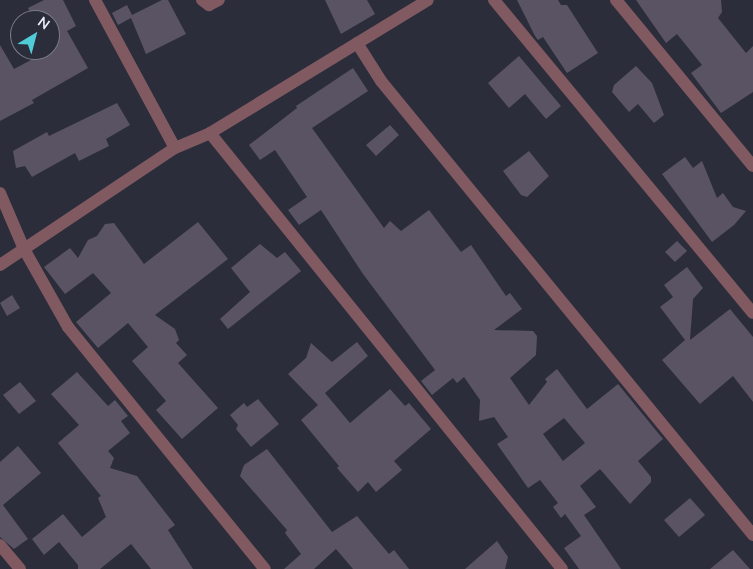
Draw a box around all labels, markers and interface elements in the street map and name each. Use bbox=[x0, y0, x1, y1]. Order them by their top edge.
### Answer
north arrow bbox=[10, 10, 60, 60]
text: N bbox=[34, 13, 54, 34]

